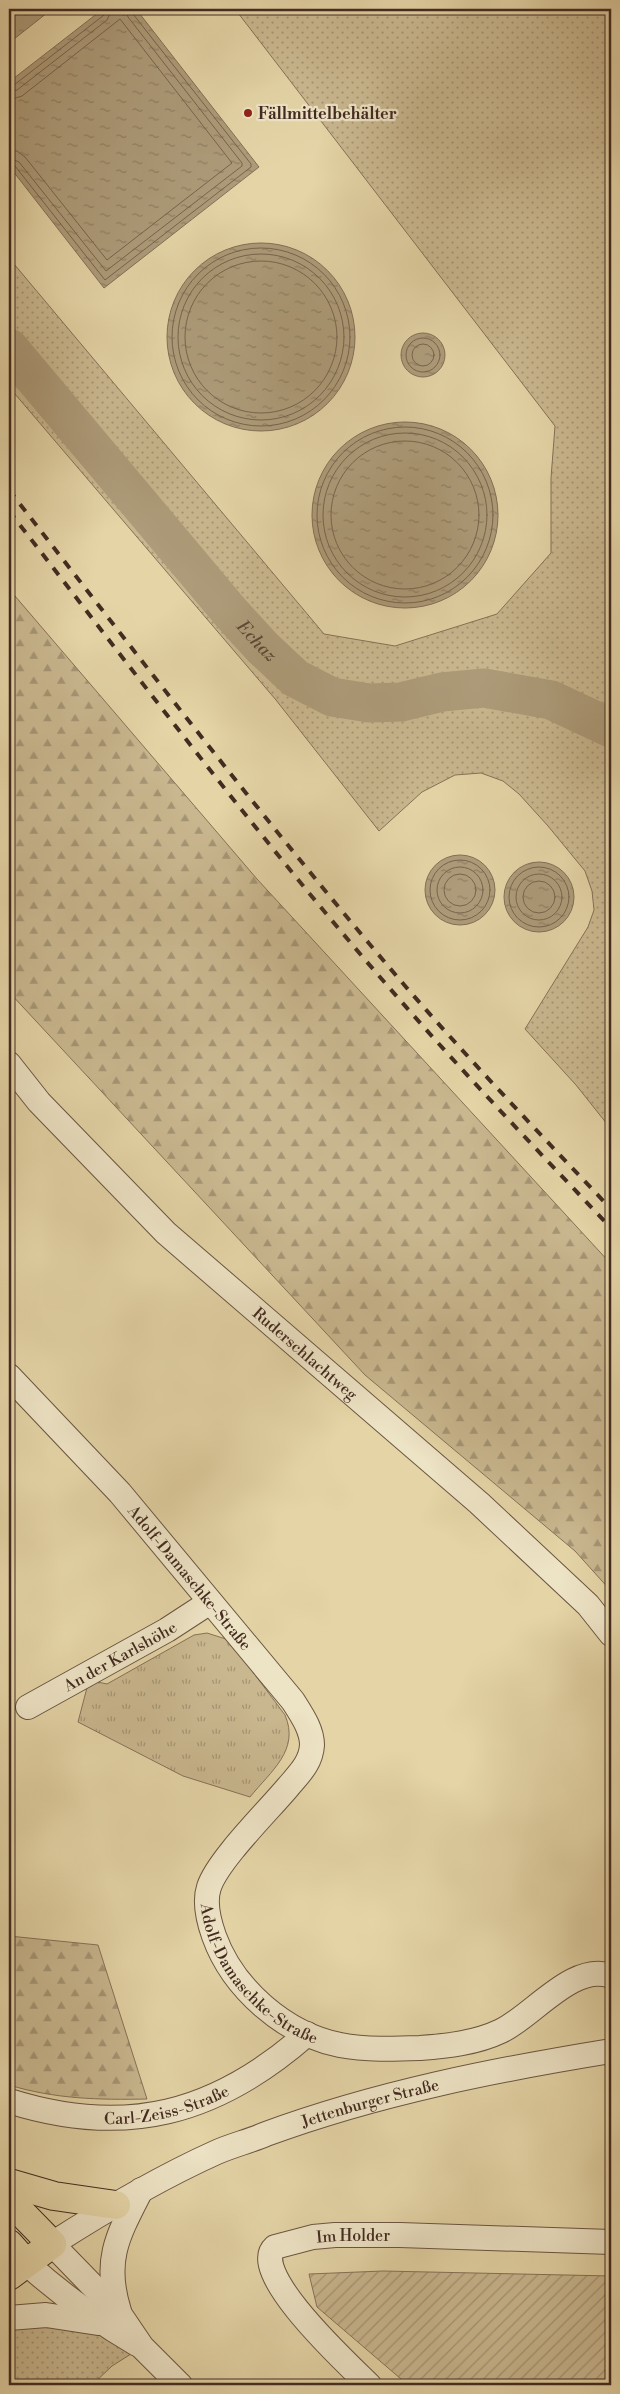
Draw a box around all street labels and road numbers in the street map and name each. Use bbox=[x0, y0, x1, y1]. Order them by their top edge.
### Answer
street label: Ruderschlachtweg bbox=[248, 1303, 362, 1405]
street label: Adolf-Damaschke-Straße bbox=[123, 1501, 256, 1655]
street label: An der Karlshöhe bbox=[59, 1617, 181, 1697]
street label: Adolf-Damaschke-Straße bbox=[196, 1902, 321, 2049]
street label: Jettenburger Straße bbox=[298, 2075, 441, 2132]
street label: Carl-Zeiss-Straße bbox=[104, 2081, 233, 2129]
street label: Im Holder bbox=[315, 2226, 390, 2248]

